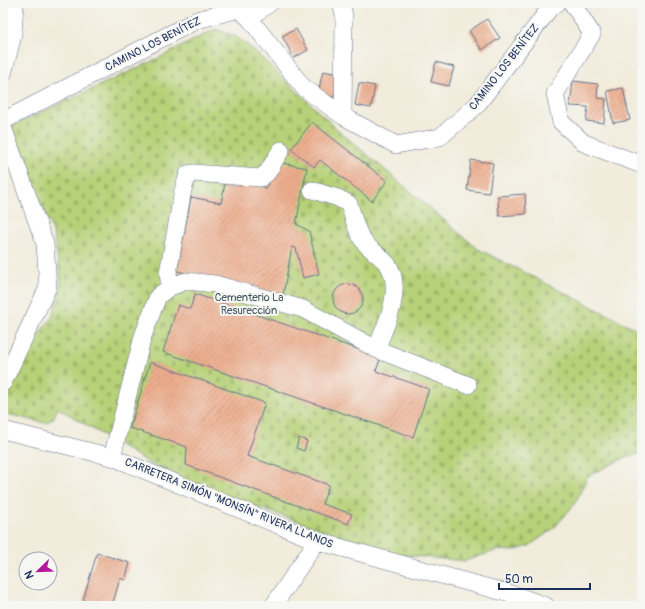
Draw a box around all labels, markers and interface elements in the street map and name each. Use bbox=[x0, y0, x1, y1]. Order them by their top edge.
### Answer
street label: CAMINO LOS BENÍTEZ bbox=[103, 14, 204, 74]
street label: CAMINO LOS BENÍTEZ bbox=[466, 21, 542, 113]
park label: Cementerio La Resurección bbox=[215, 291, 283, 317]
street label: CARRETERA SIMÓN "MONSÍN" RIVERA LLANOS bbox=[123, 454, 335, 551]
north arrow bbox=[18, 551, 58, 591]
scale bar bbox=[499, 565, 590, 591]
text: N bbox=[22, 568, 37, 581]
text: 50 m bbox=[505, 572, 533, 587]

